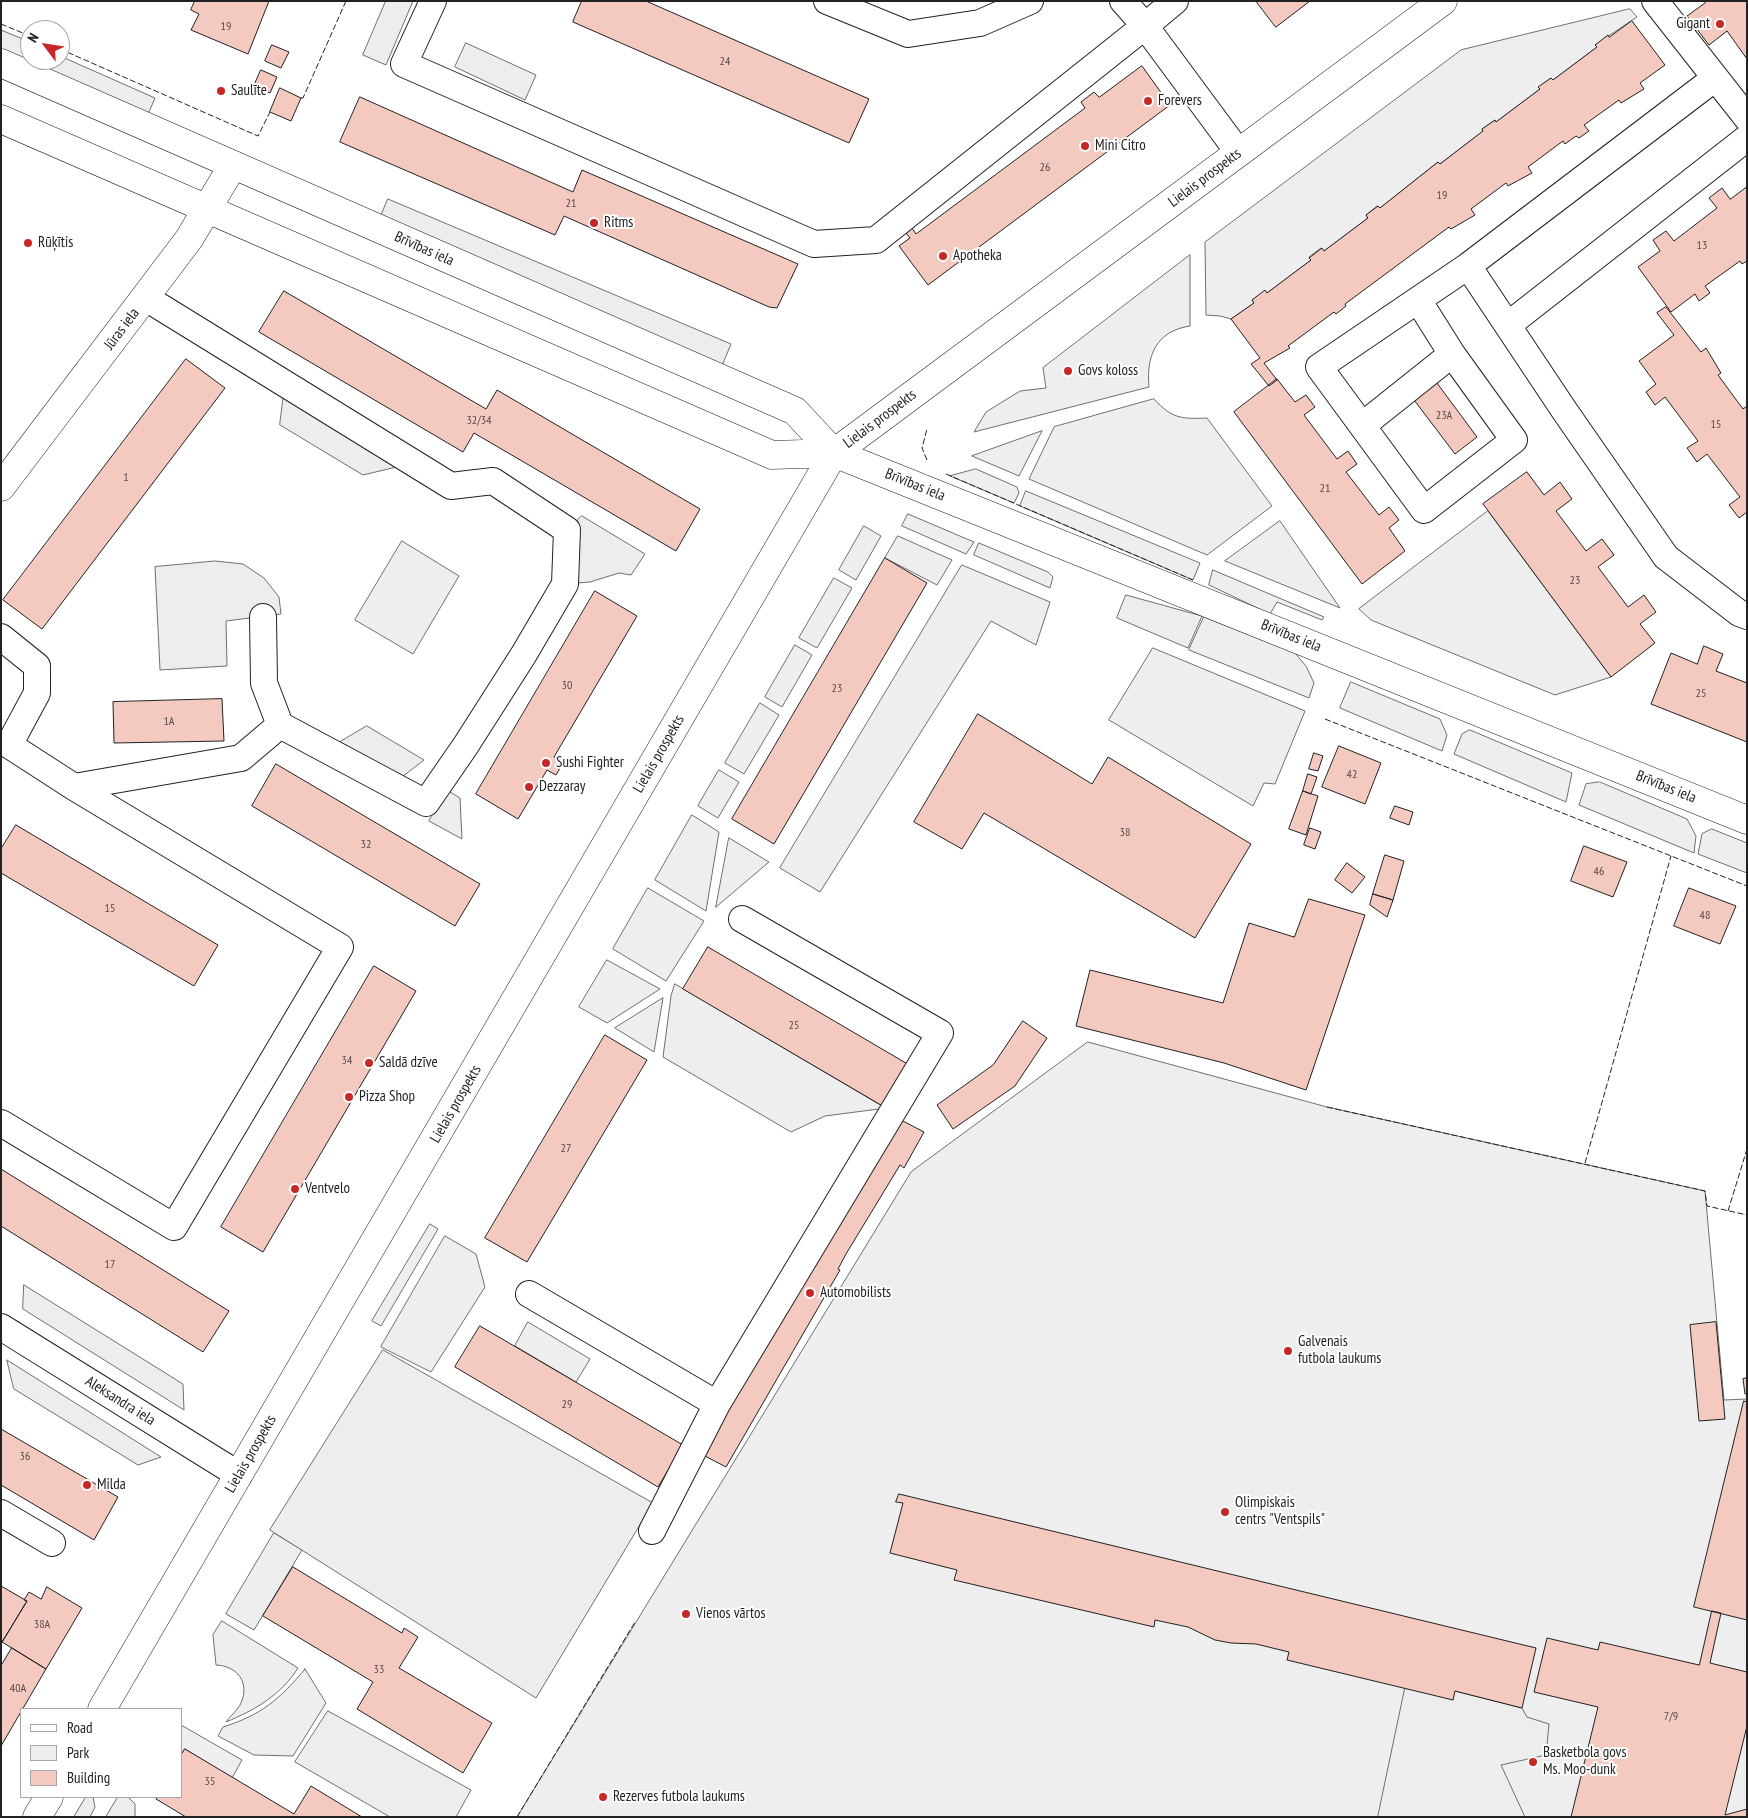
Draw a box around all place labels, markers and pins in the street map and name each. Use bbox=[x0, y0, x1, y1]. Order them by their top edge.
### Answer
place label: Gigant bbox=[1676, 15, 1710, 33]
marker: Gigant bbox=[1714, 18, 1726, 30]
place label: Saulīte bbox=[231, 82, 267, 100]
marker: Saulīte bbox=[215, 85, 227, 97]
place label: Forevers bbox=[1158, 92, 1202, 110]
marker: Forevers bbox=[1142, 95, 1154, 107]
place label: Mini Citro bbox=[1095, 137, 1146, 155]
marker: Mini Citro bbox=[1079, 140, 1091, 152]
place label: Ritms bbox=[604, 214, 633, 232]
marker: Ritms bbox=[588, 217, 600, 229]
place label: Rūķītis bbox=[38, 234, 73, 252]
marker: Rūķītis bbox=[22, 237, 34, 249]
place label: Apotheka bbox=[953, 247, 1002, 265]
marker: Apotheka bbox=[937, 250, 949, 262]
place label: Govs koloss bbox=[1078, 362, 1138, 380]
marker: Govs koloss bbox=[1062, 365, 1074, 377]
place label: Sushi Fighter bbox=[556, 754, 624, 772]
marker: Sushi Fighter bbox=[540, 757, 552, 769]
place label: Dezzaray bbox=[539, 778, 585, 796]
marker: Dezzaray bbox=[523, 781, 535, 793]
place label: Saldā dzīve bbox=[379, 1054, 438, 1072]
marker: Saldā dzīve bbox=[363, 1057, 375, 1069]
place label: Pizza Shop bbox=[359, 1088, 415, 1106]
marker: Pizza Shop bbox=[343, 1091, 355, 1103]
place label: Ventvelo bbox=[305, 1180, 350, 1198]
marker: Ventvelo bbox=[289, 1183, 301, 1195]
place label: Automobilists bbox=[820, 1284, 891, 1302]
marker: Automobilists bbox=[804, 1287, 816, 1299]
place label: Galvenais futbola laukums bbox=[1298, 1333, 1381, 1368]
marker: Galvenais futbola laukums bbox=[1282, 1345, 1294, 1357]
place label: Milda bbox=[97, 1476, 126, 1494]
marker: Milda bbox=[81, 1479, 93, 1491]
place label: Olimpiskais centrs "Ventspils" bbox=[1235, 1494, 1325, 1529]
marker: Olimpiskais centrs "Ventspils" bbox=[1219, 1506, 1231, 1518]
place label: Vienos vārtos bbox=[696, 1605, 766, 1623]
marker: Vienos vārtos bbox=[680, 1608, 692, 1620]
place label: Basketbola govs Ms. Moo-dunk bbox=[1543, 1744, 1626, 1779]
marker: Basketbola govs Ms. Moo-dunk bbox=[1527, 1756, 1539, 1768]
place label: Rezerves futbola laukums bbox=[613, 1788, 745, 1806]
marker: Rezerves futbola laukums bbox=[597, 1791, 609, 1803]

